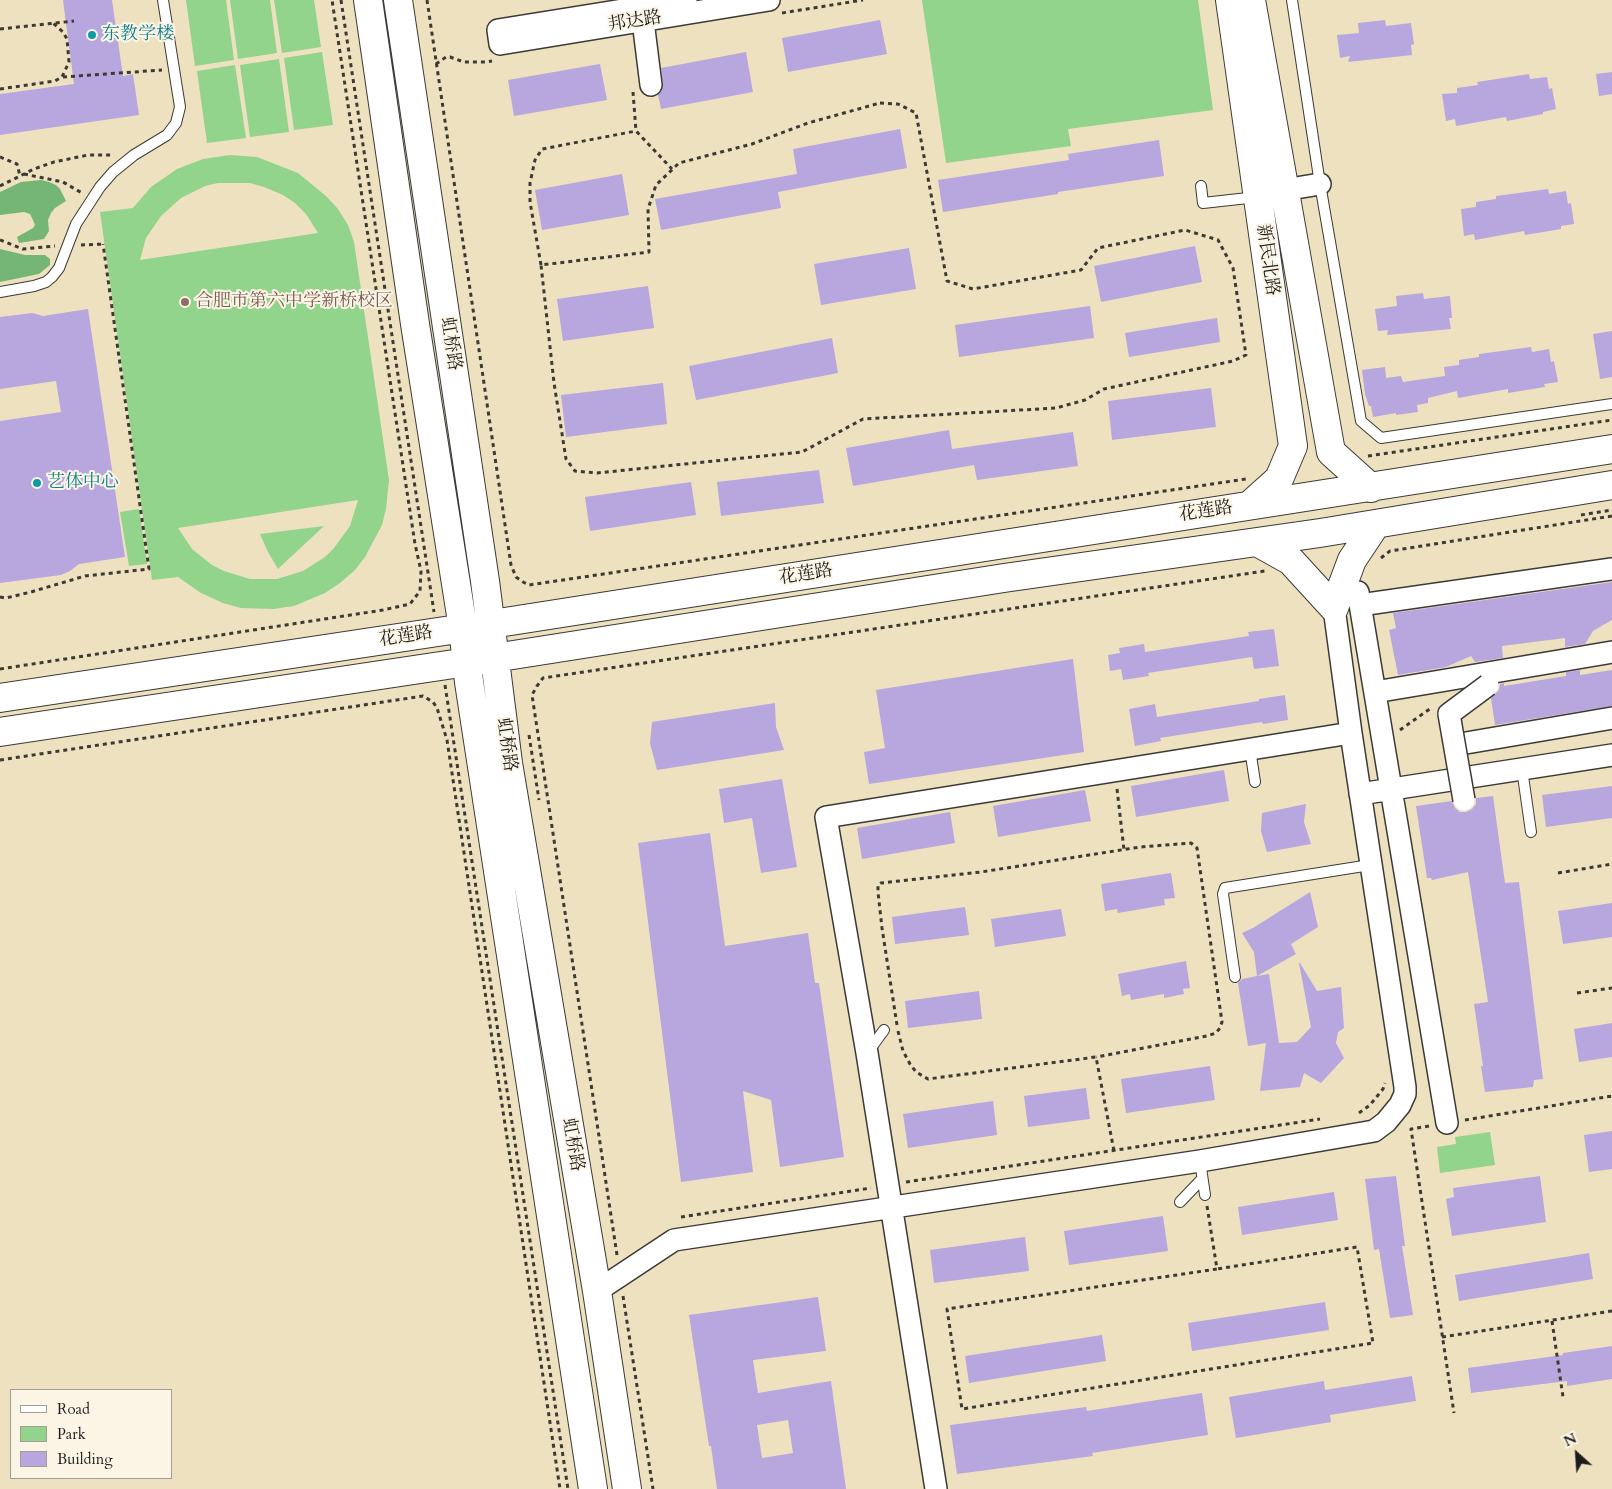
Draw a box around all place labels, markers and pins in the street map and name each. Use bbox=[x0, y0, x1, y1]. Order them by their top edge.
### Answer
place label: 东教学楼 bbox=[102, 24, 174, 46]
marker: 东教学楼 bbox=[86, 29, 98, 41]
place label: 合肥市第六中学新桥校区 bbox=[195, 291, 393, 313]
marker: 合肥市第六中学新桥校区 bbox=[179, 296, 191, 308]
place label: 艺体中心 bbox=[47, 472, 119, 494]
marker: 艺体中心 bbox=[31, 477, 43, 489]

